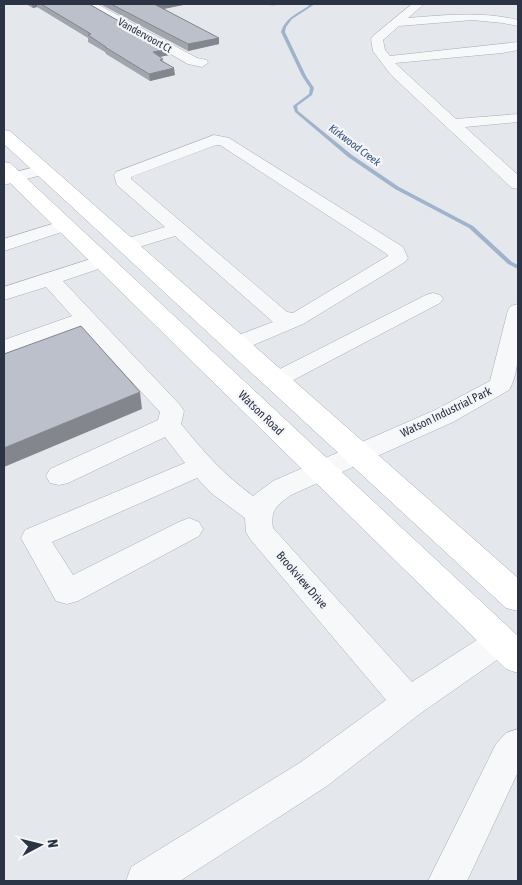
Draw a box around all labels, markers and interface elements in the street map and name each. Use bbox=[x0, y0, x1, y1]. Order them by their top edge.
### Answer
street label: Vandervoort Ct bbox=[116, 15, 174, 55]
water label: Kirkwood Creek bbox=[327, 122, 383, 168]
street label: Watson Industrial Park bbox=[398, 384, 494, 440]
street label: Watson Road bbox=[235, 388, 287, 438]
street label: Brookview Drive bbox=[273, 549, 331, 611]
north arrow bbox=[15, 820, 65, 870]
text: N bbox=[44, 838, 61, 848]

